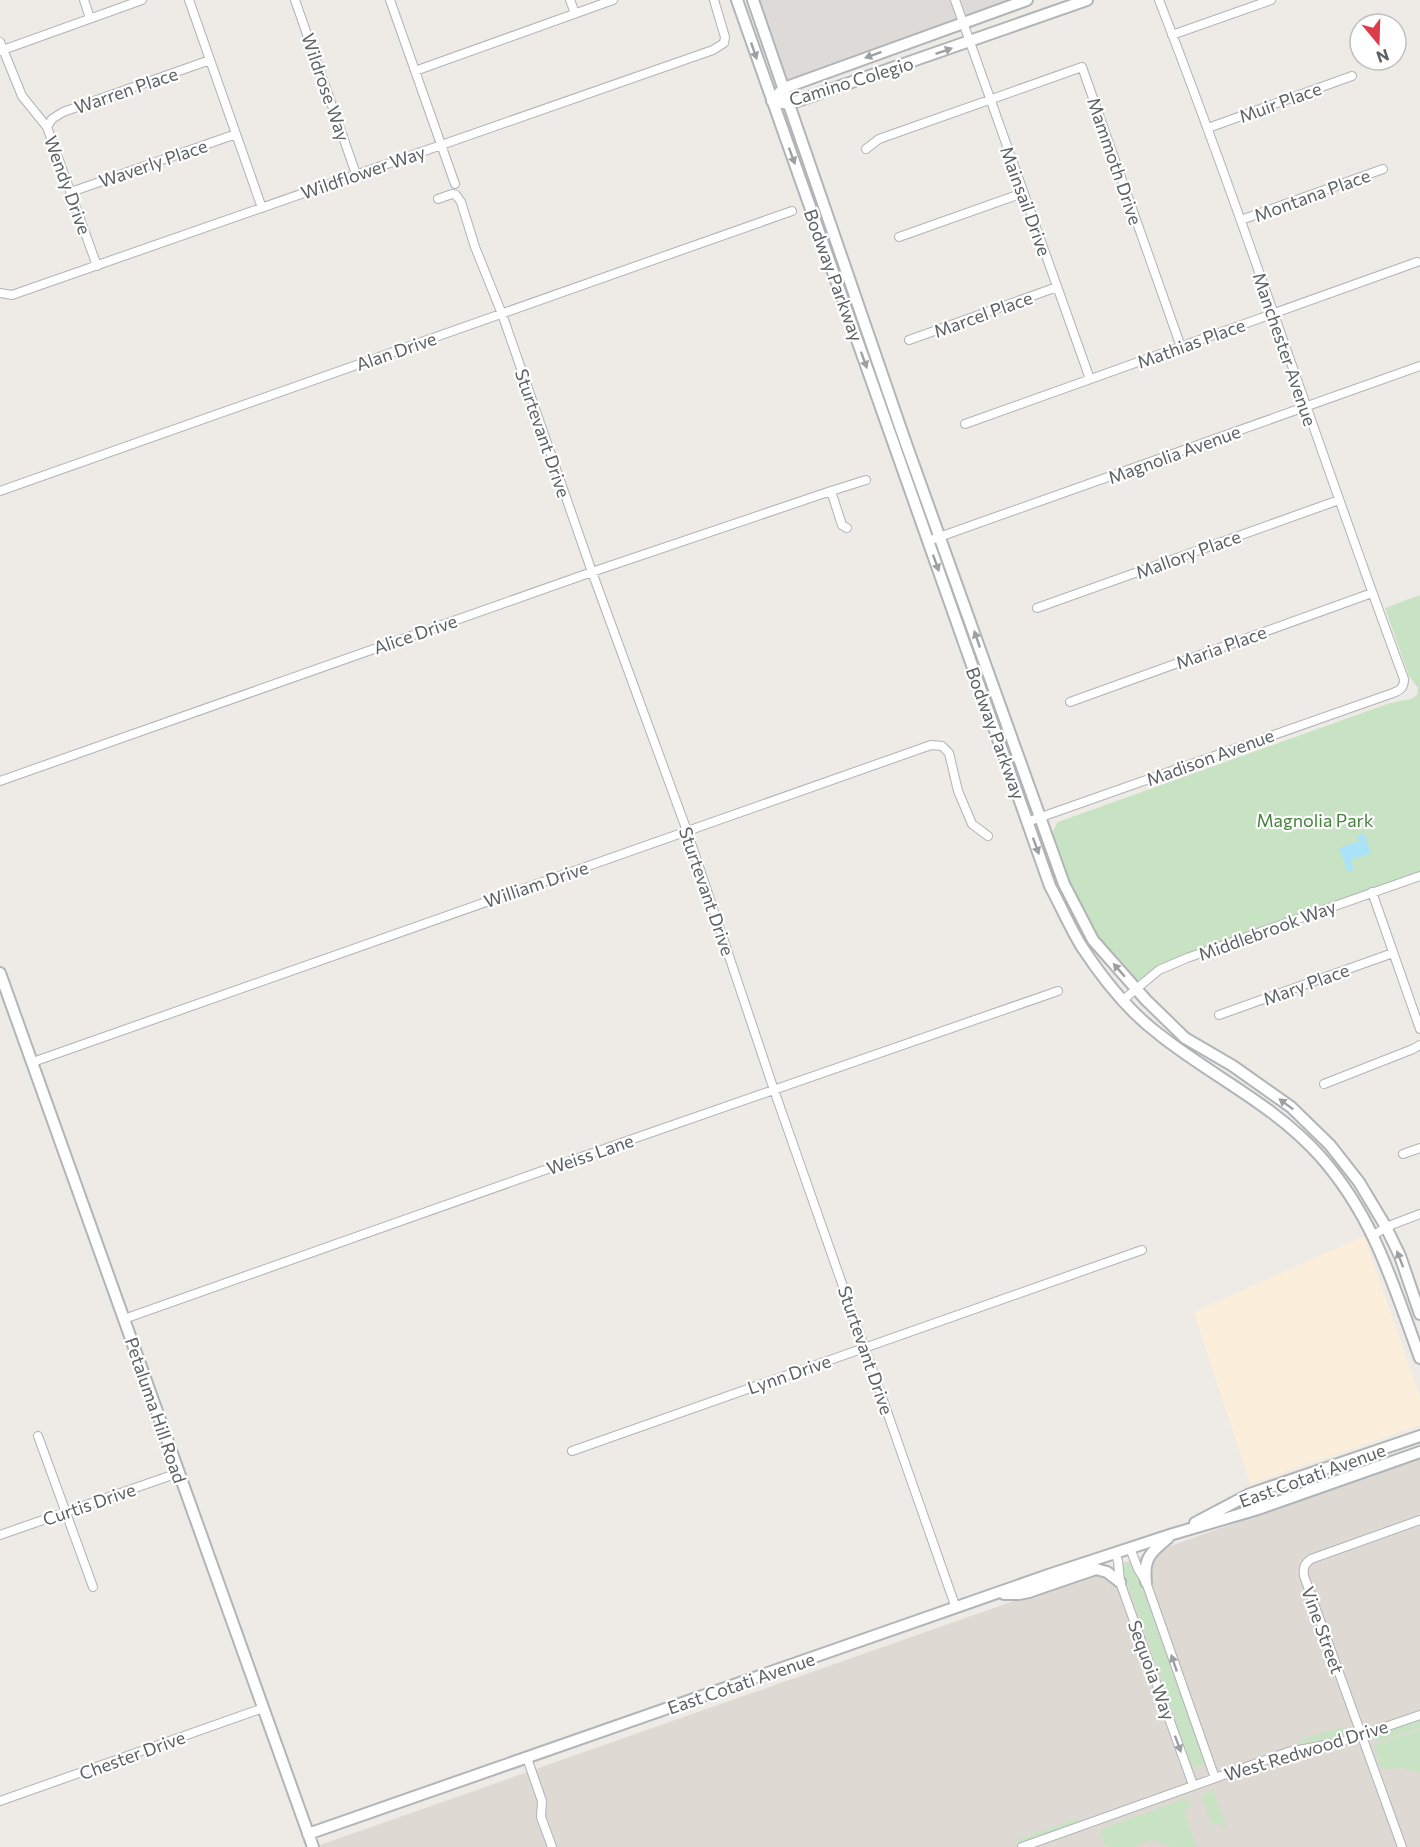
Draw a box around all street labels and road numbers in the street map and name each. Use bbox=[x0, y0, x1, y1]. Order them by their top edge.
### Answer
street label: Wildrose Way bbox=[297, 30, 355, 144]
street label: Camino Colegio bbox=[786, 52, 916, 110]
street label: Warren Place bbox=[71, 62, 181, 118]
street label: Muir Place bbox=[1236, 77, 1324, 127]
street label: Mammoth Drive bbox=[1083, 94, 1147, 228]
street label: Wendy Drive bbox=[40, 133, 96, 237]
street label: Waverly Place bbox=[96, 134, 210, 192]
street label: Wildflower Way bbox=[298, 140, 428, 204]
street label: Mainsail Drive bbox=[996, 143, 1056, 259]
street label: Montana Place bbox=[1251, 164, 1373, 226]
street label: Bodway Parkway bbox=[800, 206, 868, 344]
street label: Manchester Avenue bbox=[1248, 269, 1322, 429]
street label: Marcel Place bbox=[931, 286, 1035, 342]
street label: Mathias Place bbox=[1134, 313, 1248, 373]
street label: Alan Drive bbox=[353, 327, 439, 375]
street label: Sturtevant Drive bbox=[511, 366, 575, 500]
street label: Magnolia Avenue bbox=[1105, 420, 1243, 488]
street label: Mallory Place bbox=[1133, 525, 1243, 583]
street label: Alice Drive bbox=[370, 609, 460, 659]
street label: Maria Place bbox=[1173, 620, 1269, 674]
street label: Bodway Parkway bbox=[962, 664, 1030, 802]
street label: Madison Avenue bbox=[1143, 724, 1277, 790]
street label: Sturtevant Drive bbox=[675, 824, 739, 958]
street label: William Drive bbox=[481, 856, 591, 912]
street label: Middlebrook Way bbox=[1195, 895, 1339, 965]
street label: Mary Place bbox=[1260, 958, 1352, 1010]
street label: Weiss Lane bbox=[544, 1129, 636, 1179]
street label: Sturtevant Drive bbox=[834, 1283, 898, 1417]
street label: Petaluma Hill Road bbox=[121, 1334, 191, 1486]
street label: Lynn Drive bbox=[744, 1349, 834, 1399]
street label: East Cotati Avenue bbox=[1236, 1438, 1388, 1512]
street label: Curtis Drive bbox=[40, 1478, 138, 1530]
street label: Vine Street bbox=[1297, 1583, 1349, 1677]
street label: Sequoia Way bbox=[1124, 1617, 1180, 1723]
street label: East Cotati Avenue bbox=[664, 1647, 818, 1719]
street label: West Redwood Drive bbox=[1222, 1715, 1390, 1785]
street label: Chester Drive bbox=[76, 1726, 188, 1784]

